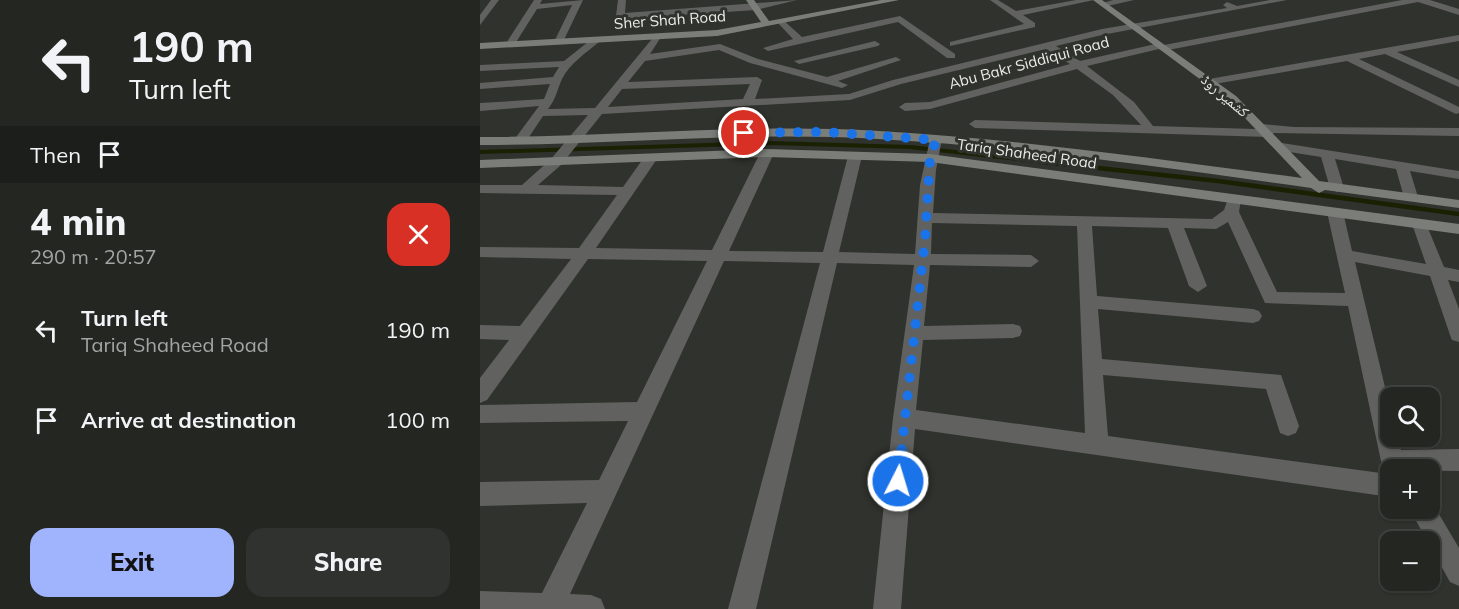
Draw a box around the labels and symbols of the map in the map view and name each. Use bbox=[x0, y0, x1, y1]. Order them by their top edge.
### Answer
street label: Sher Shah Road bbox=[613, 6, 727, 33]
street label: Abu Bakr Siddiqui Road bbox=[947, 32, 1111, 93]
street label: کشمیر روڈ bbox=[1197, 70, 1253, 121]
pin bbox=[718, 107, 769, 158]
street label: Tariq Shaheed Road bbox=[956, 134, 1098, 173]
position arrow bbox=[866, 449, 930, 513]

